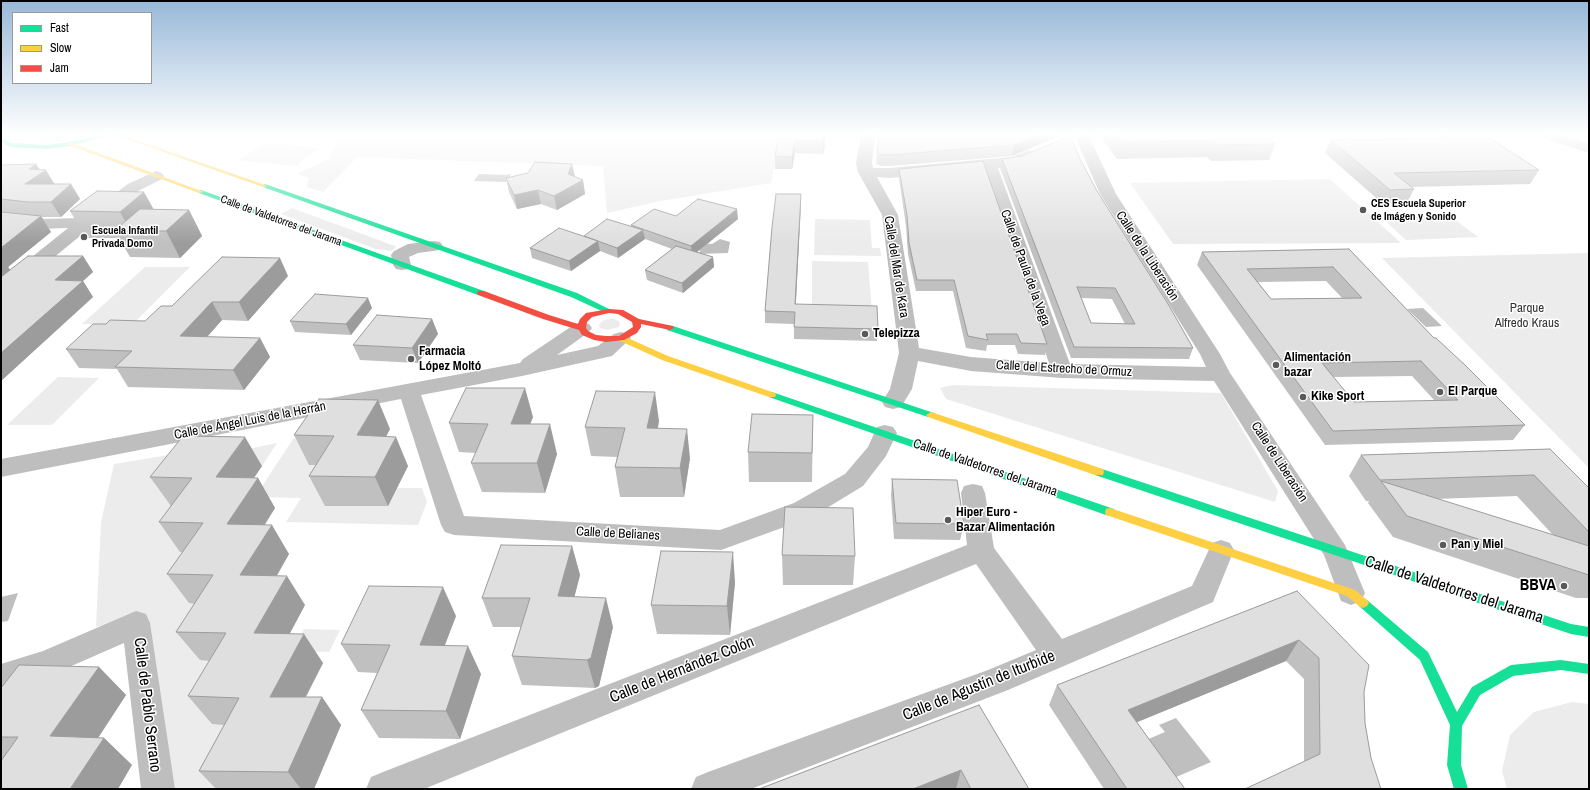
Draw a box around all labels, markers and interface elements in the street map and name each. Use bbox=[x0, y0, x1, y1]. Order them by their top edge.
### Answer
legend bbox=[12, 12, 152, 84]
text: Fast bbox=[50, 20, 69, 36]
text: Slow bbox=[50, 40, 71, 56]
text: Jam bbox=[50, 60, 69, 76]
street label: Calle de Valdetorres del Jarama bbox=[219, 193, 343, 249]
place label: CES Escuela Superior de Imágen y Sonido bbox=[1371, 197, 1466, 223]
marker: CES Escuela Superior de Imágen y Sonido bbox=[1358, 205, 1368, 215]
street label: Calle de Paula de la Vega bbox=[997, 208, 1053, 328]
street label: Calle de la Liberación bbox=[1112, 208, 1182, 304]
street label: Calle del Mar de Kara bbox=[880, 215, 912, 319]
place label: Escuela Infantil Privada Domo bbox=[92, 224, 158, 250]
marker: Escuela Infantil Privada Domo bbox=[79, 232, 89, 242]
park label: Parque Alfredo Kraus bbox=[1495, 301, 1559, 332]
place label: Telepizza bbox=[873, 326, 920, 342]
marker: Telepizza bbox=[860, 329, 870, 339]
place label: Farmacia López Moltó bbox=[419, 344, 481, 375]
place label: Alimentación bazar bbox=[1284, 350, 1351, 381]
marker: Farmacia López Moltó bbox=[406, 354, 416, 364]
street label: Calle del Estrecho de Ormuz bbox=[996, 358, 1132, 380]
marker: Alimentación bazar bbox=[1271, 360, 1281, 370]
place label: El Parque bbox=[1448, 384, 1497, 400]
marker: El Parque bbox=[1435, 387, 1445, 397]
place label: Kike Sport bbox=[1311, 389, 1364, 405]
marker: Kike Sport bbox=[1298, 392, 1308, 402]
street label: Calle de Ángel Luis de la Herrán bbox=[173, 399, 327, 443]
street label: Calle de Liberación bbox=[1247, 419, 1311, 505]
street label: Calle de Valdetorres del Jarama bbox=[911, 436, 1059, 500]
place label: Hiper Euro - Bazar Alimentación bbox=[956, 505, 1055, 536]
marker: Hiper Euro - Bazar Alimentación bbox=[943, 515, 953, 525]
street label: Calle de Belianes bbox=[576, 524, 660, 544]
place label: Pan y Miel bbox=[1451, 537, 1503, 553]
marker: Pan y Miel bbox=[1438, 540, 1448, 550]
street label: Calle de Valdetorres del Jarama bbox=[1362, 552, 1546, 628]
place label: BBVA bbox=[1520, 576, 1556, 596]
marker: BBVA bbox=[1559, 581, 1569, 591]
street label: Calle de Hernández Colón bbox=[607, 632, 757, 708]
street label: Calle de Pablo Serrano bbox=[129, 637, 165, 773]
street label: Calle de Agustín de Iturbide bbox=[900, 647, 1058, 725]

